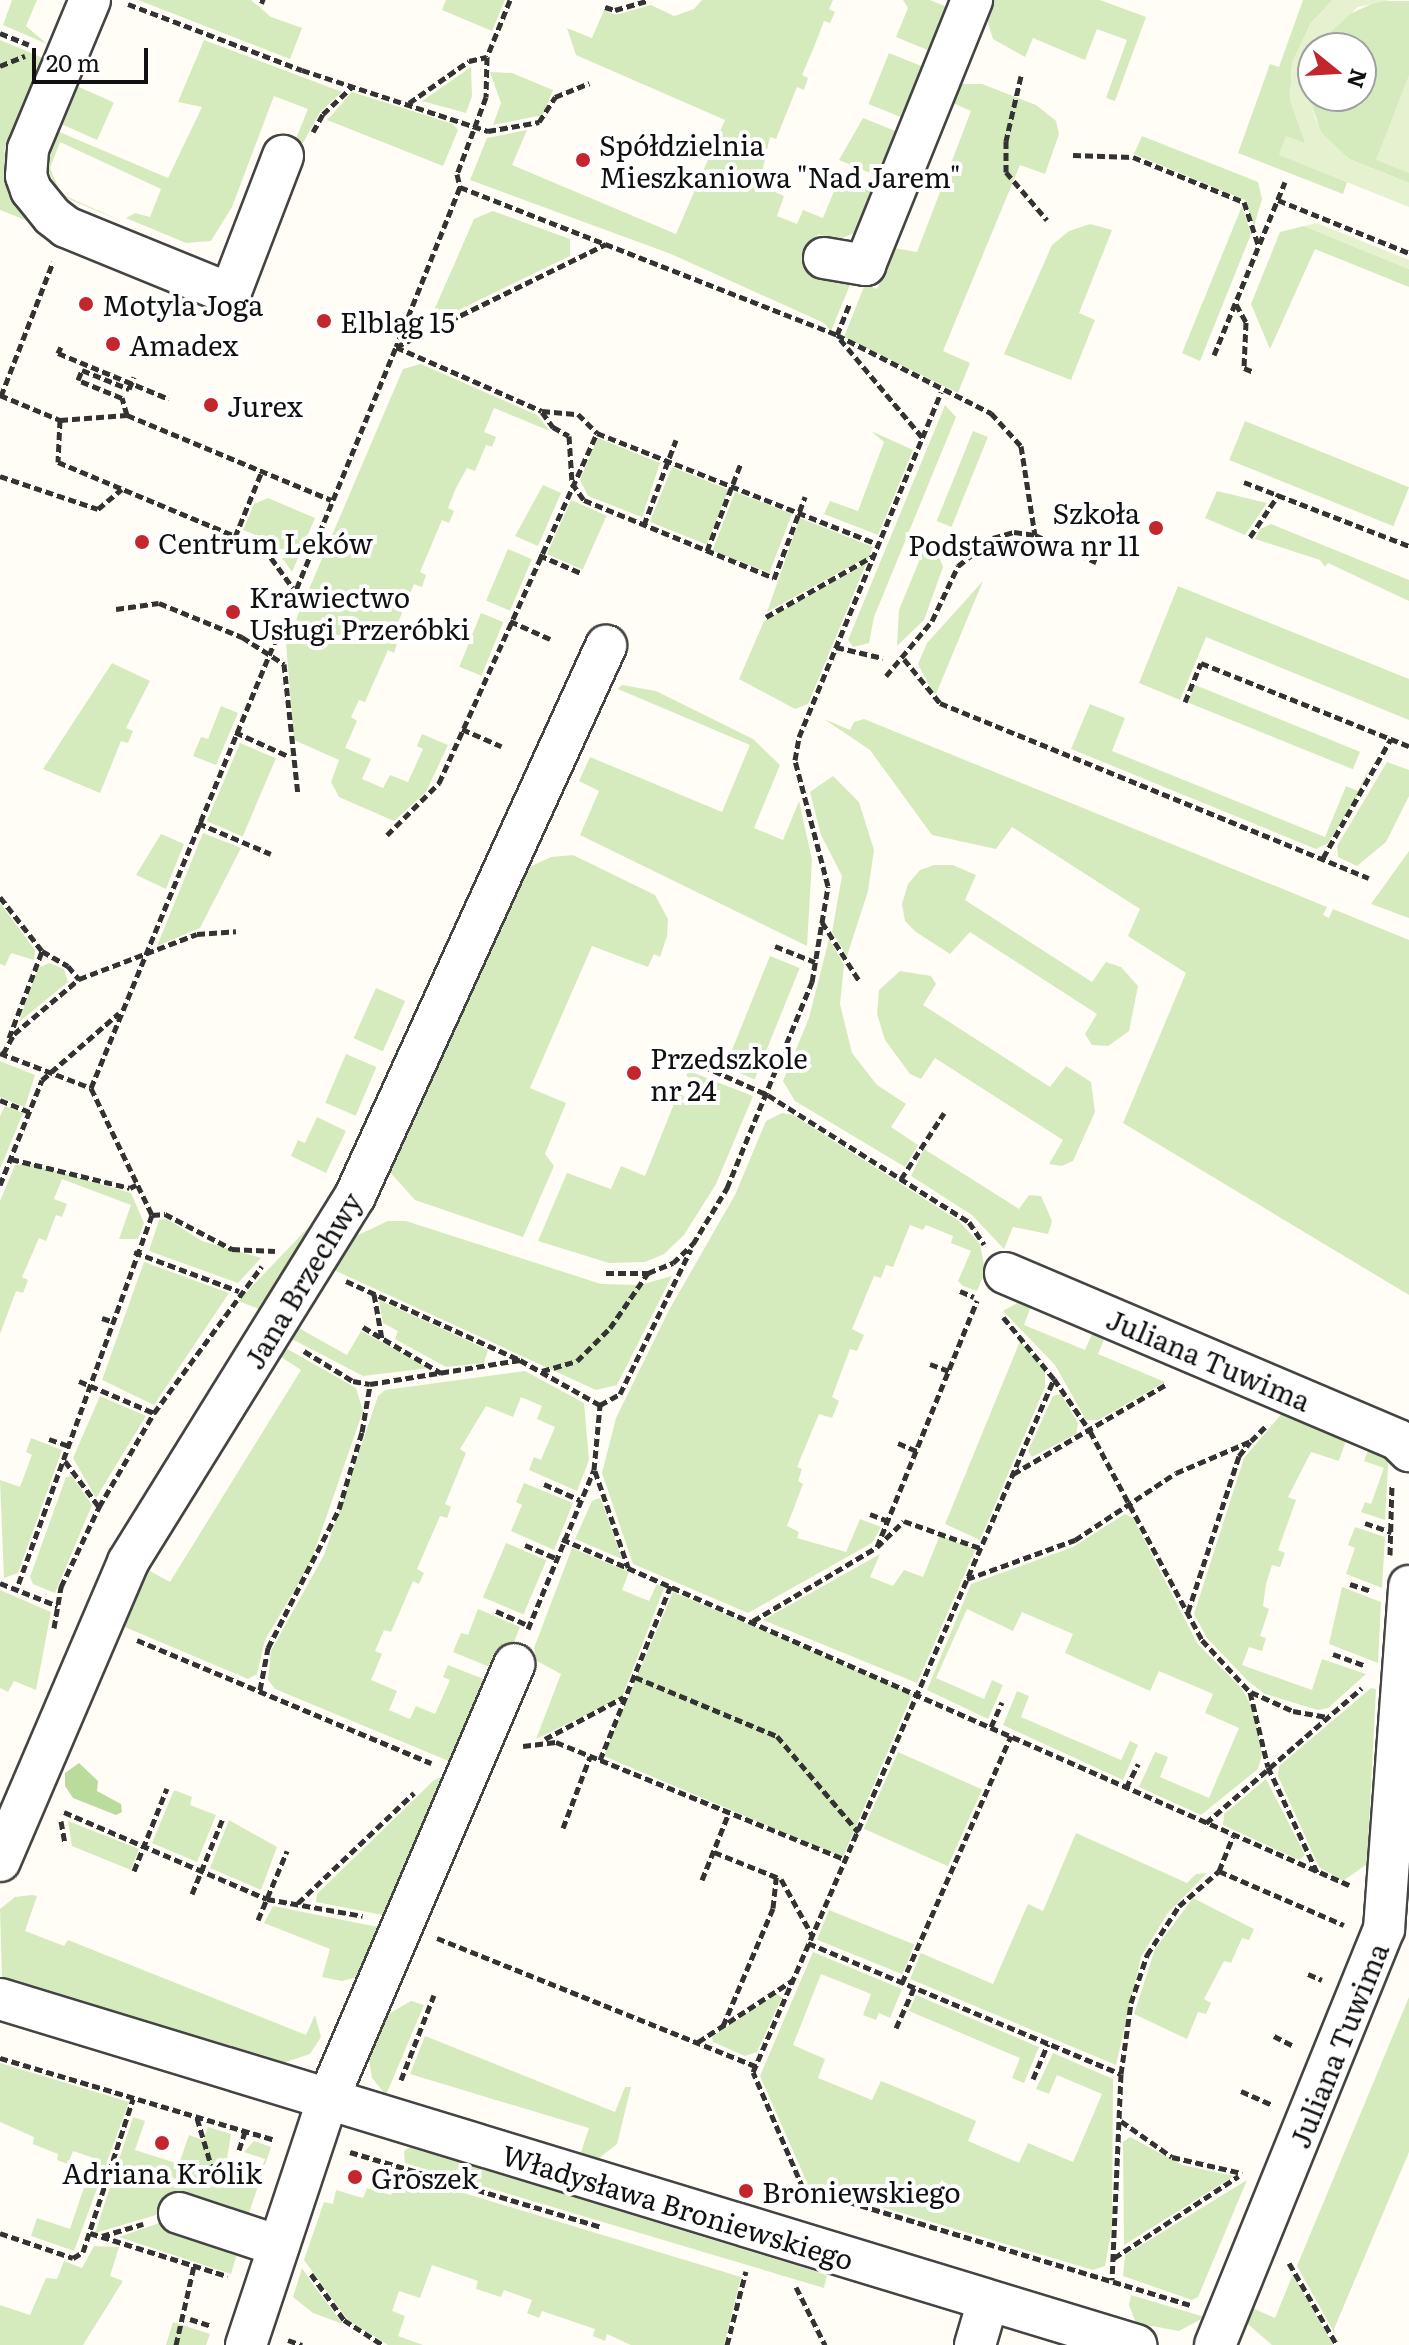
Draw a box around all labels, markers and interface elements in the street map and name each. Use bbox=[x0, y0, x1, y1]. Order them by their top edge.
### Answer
scale bar bbox=[36, 32, 152, 82]
north arrow bbox=[1297, 32, 1377, 112]
text: 20 m bbox=[46, 44, 100, 79]
text: N bbox=[1340, 65, 1377, 93]
place label: Spółdzielnia Mieszkaniowa "Nad Jarem" bbox=[599, 127, 961, 193]
marker: Spółdzielnia Mieszkaniowa "Nad Jarem" bbox=[574, 151, 592, 169]
place label: Motyla Joga bbox=[102, 287, 263, 321]
marker: Motyla Joga bbox=[77, 295, 95, 313]
place label: Elbląg 15 bbox=[340, 304, 455, 338]
marker: Elbląg 15 bbox=[315, 312, 333, 330]
place label: Amadex bbox=[129, 327, 238, 361]
marker: Amadex bbox=[104, 335, 122, 353]
place label: Jurex bbox=[227, 388, 303, 422]
marker: Jurex bbox=[202, 396, 220, 414]
place label: Szkoła Podstawowa nr 11 bbox=[908, 495, 1140, 561]
marker: Szkoła Podstawowa nr 11 bbox=[1147, 519, 1165, 537]
place label: Centrum Leków bbox=[158, 525, 373, 559]
marker: Centrum Leków bbox=[133, 533, 151, 551]
place label: Krawiectwo Usługi Przeróbki bbox=[249, 579, 470, 645]
marker: Krawiectwo Usługi Przeróbki bbox=[224, 603, 242, 621]
place label: Przedszkole nr 24 bbox=[650, 1040, 808, 1106]
marker: Przedszkole nr 24 bbox=[625, 1064, 643, 1082]
street label: Jana Brzechwy bbox=[236, 1186, 368, 1374]
street label: Juliana Tuwima bbox=[1102, 1301, 1316, 1417]
street label: Juliana Tuwima bbox=[1282, 1938, 1394, 2152]
marker: Adriana Królik bbox=[153, 2134, 171, 2152]
street label: Władysława Broniewskiego bbox=[498, 2136, 858, 2276]
place label: Adriana Królik bbox=[62, 2155, 262, 2189]
place label: Groszek bbox=[371, 2160, 478, 2194]
marker: Groszek bbox=[346, 2168, 364, 2186]
place label: Broniewskiego bbox=[762, 2174, 961, 2208]
marker: Broniewskiego bbox=[737, 2182, 755, 2200]

